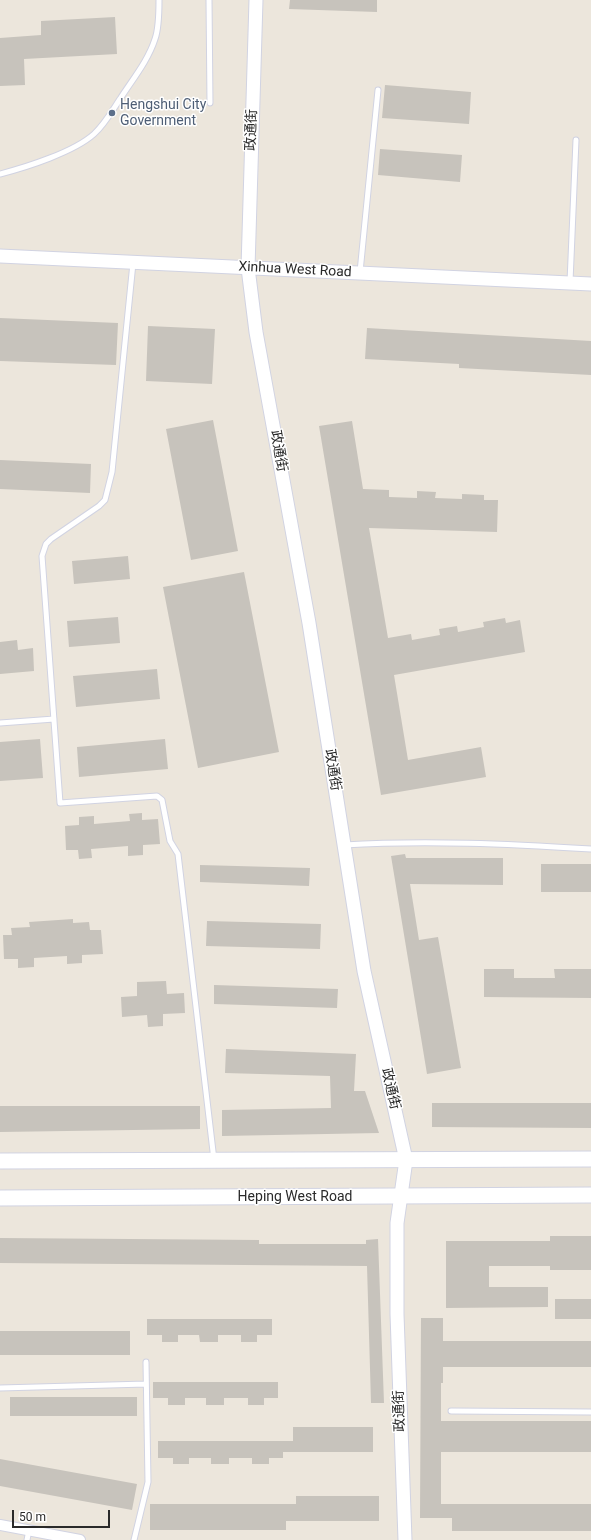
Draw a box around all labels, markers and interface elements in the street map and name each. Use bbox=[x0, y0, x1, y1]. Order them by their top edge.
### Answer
place label: Hengshui City Government bbox=[120, 97, 206, 130]
marker: Hengshui City Government bbox=[107, 108, 117, 118]
street label: 政通街 bbox=[243, 109, 261, 151]
street label: Xinhua West Road bbox=[238, 259, 352, 281]
street label: 政通街 bbox=[266, 429, 290, 473]
street label: 政通街 bbox=[320, 748, 344, 792]
street label: 政通街 bbox=[377, 1067, 403, 1111]
street label: Heping West Road bbox=[238, 1189, 352, 1205]
street label: 政通街 bbox=[391, 1390, 409, 1432]
scale bar bbox=[14, 1502, 112, 1528]
text: 50 m bbox=[19, 1510, 46, 1524]

